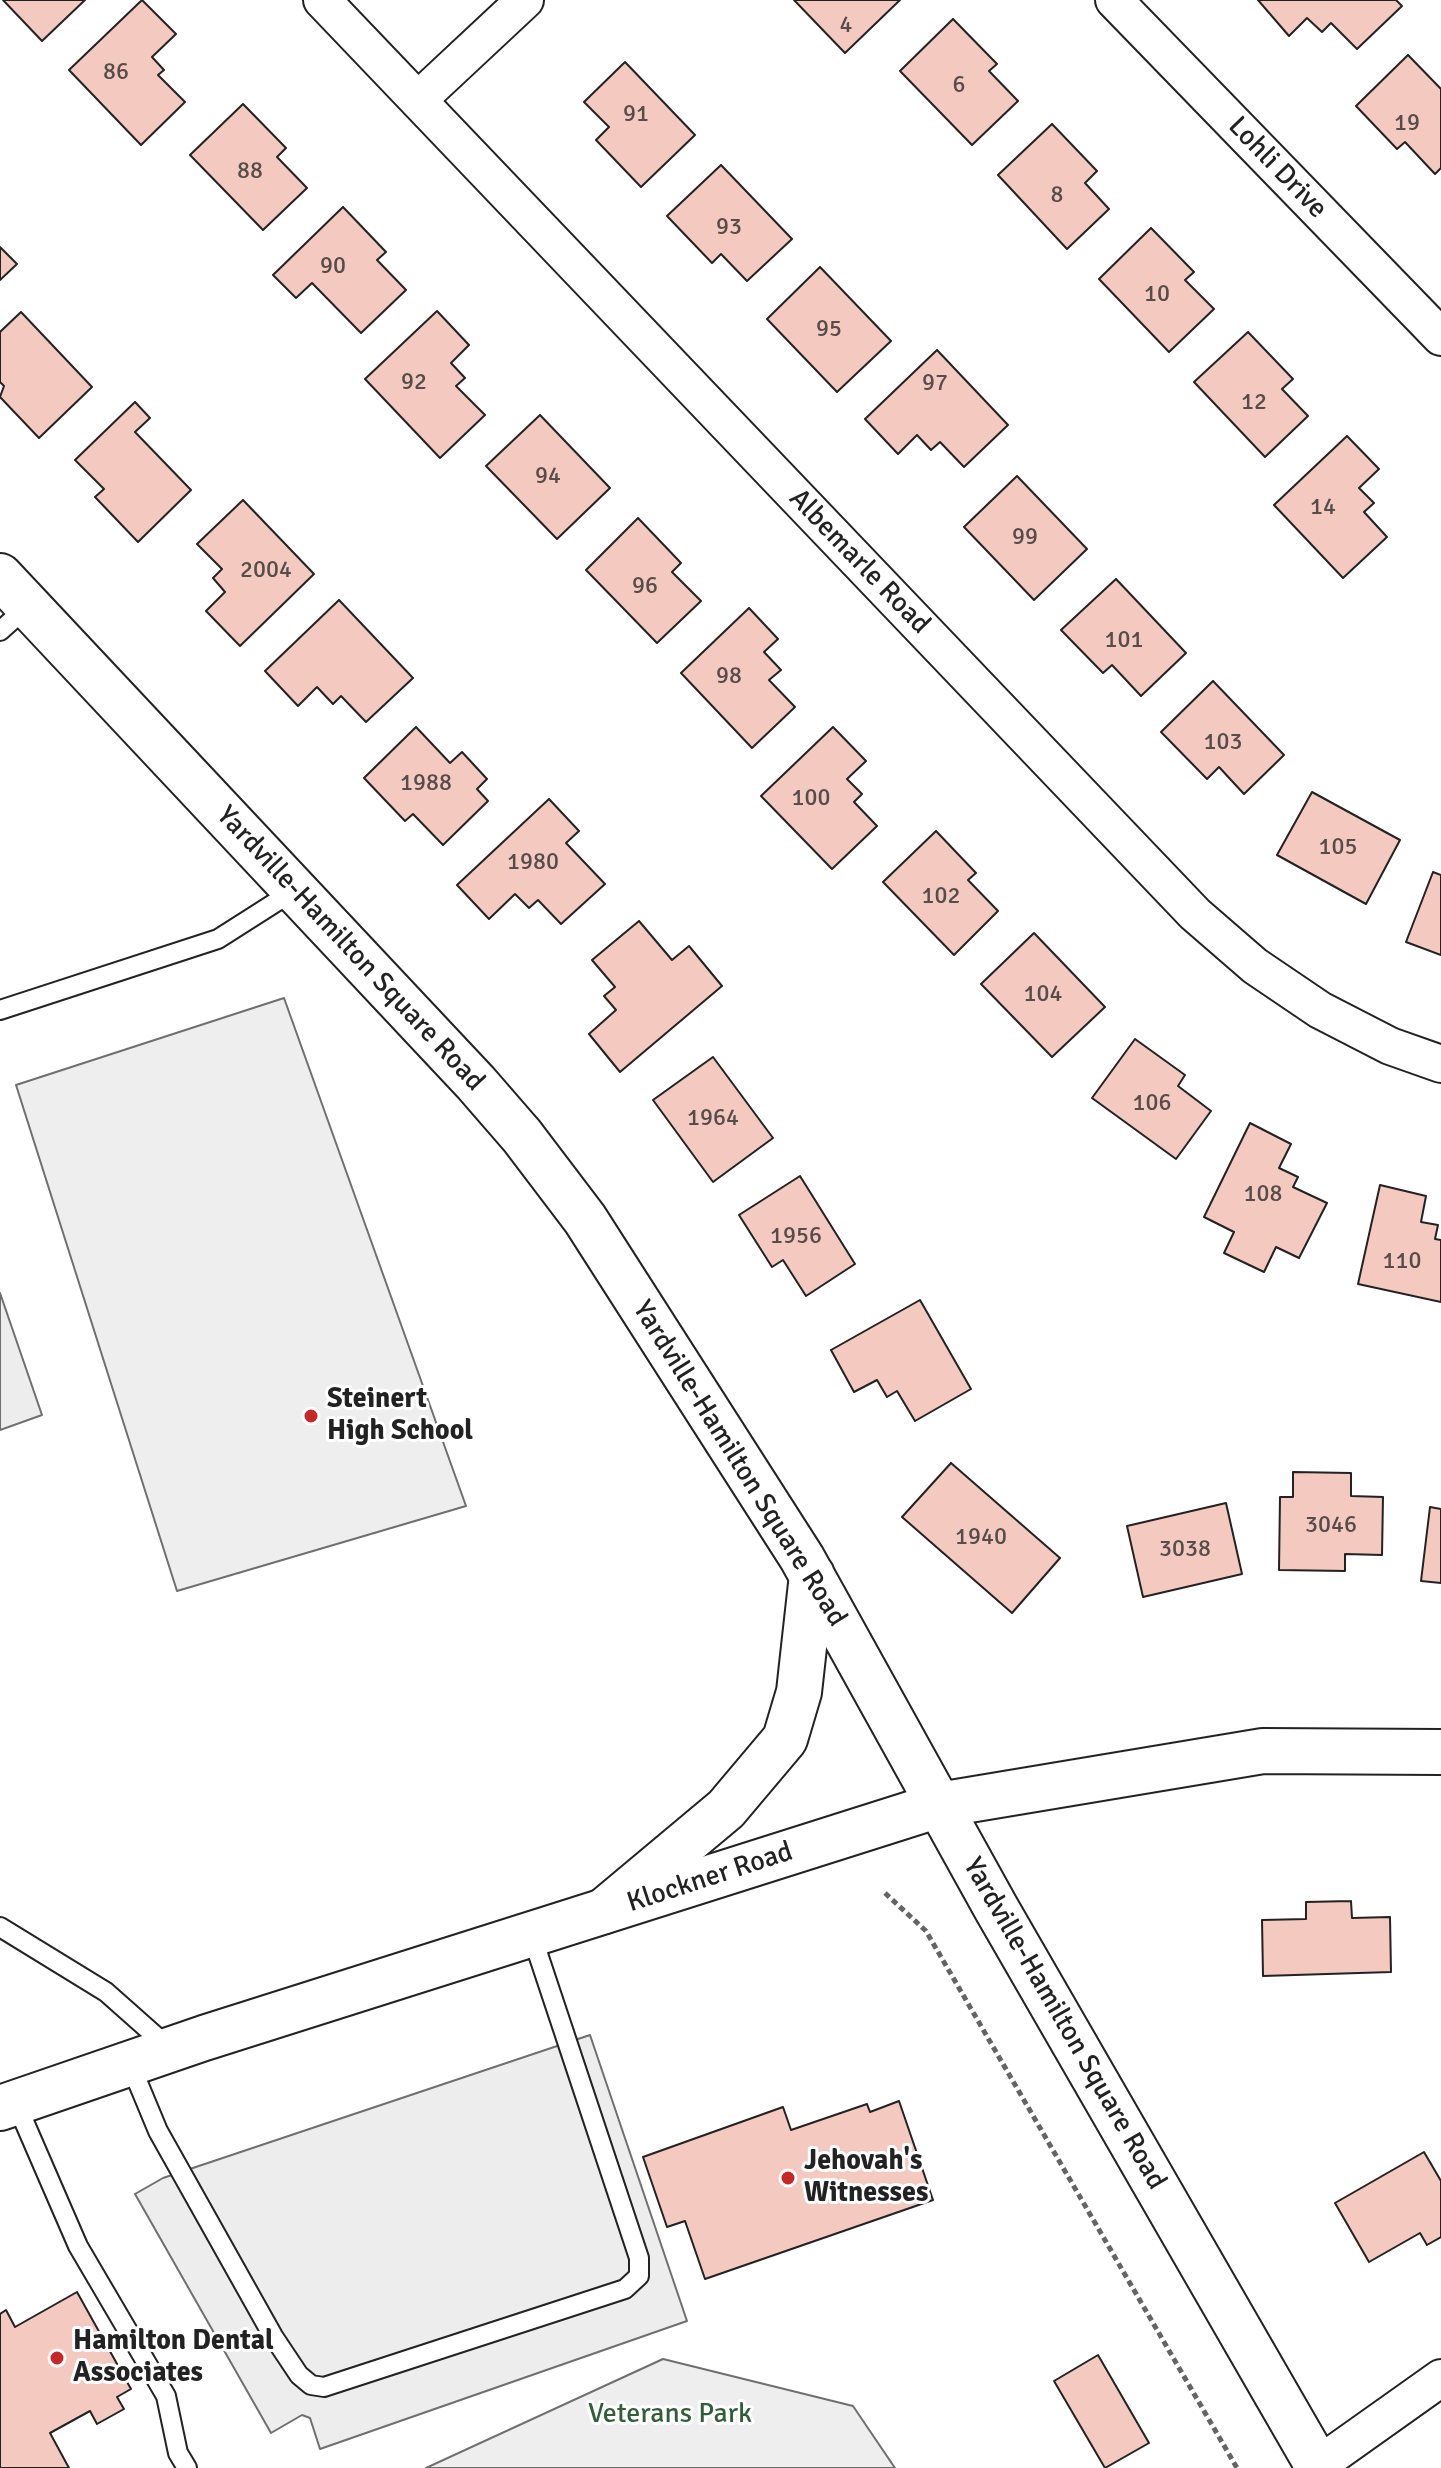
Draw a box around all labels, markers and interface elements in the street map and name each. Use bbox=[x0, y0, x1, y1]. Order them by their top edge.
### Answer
house number: 4 bbox=[840, 12, 852, 40]
house number: 86 bbox=[103, 59, 129, 87]
house number: 6 bbox=[953, 72, 965, 100]
house number: 91 bbox=[623, 101, 649, 129]
street label: Lohli Drive bbox=[1220, 110, 1334, 226]
house number: 19 bbox=[1394, 110, 1420, 138]
house number: 88 bbox=[237, 158, 263, 186]
house number: 8 bbox=[1051, 182, 1063, 210]
house number: 93 bbox=[716, 214, 742, 242]
house number: 90 bbox=[320, 253, 346, 281]
house number: 10 bbox=[1144, 281, 1170, 309]
house number: 95 bbox=[816, 316, 842, 344]
house number: 92 bbox=[401, 369, 427, 397]
house number: 97 bbox=[922, 370, 948, 398]
house number: 12 bbox=[1241, 389, 1267, 417]
house number: 94 bbox=[535, 463, 561, 491]
street label: Albemarle Road bbox=[781, 482, 937, 642]
house number: 14 bbox=[1310, 494, 1336, 522]
house number: 99 bbox=[1012, 524, 1038, 552]
house number: 2004 bbox=[240, 557, 292, 585]
house number: 96 bbox=[632, 573, 658, 601]
house number: 101 bbox=[1105, 627, 1143, 655]
house number: 98 bbox=[716, 663, 742, 691]
house number: 103 bbox=[1204, 729, 1242, 757]
house number: 1988 bbox=[400, 770, 452, 798]
house number: 100 bbox=[792, 785, 830, 813]
street label: Yardville-Hamilton Square Road bbox=[209, 799, 491, 1099]
house number: 105 bbox=[1319, 834, 1357, 862]
house number: 1980 bbox=[507, 849, 559, 877]
house number: 102 bbox=[922, 883, 960, 911]
house number: 104 bbox=[1024, 981, 1062, 1009]
house number: 106 bbox=[1133, 1090, 1171, 1118]
house number: 1964 bbox=[687, 1105, 739, 1133]
house number: 108 bbox=[1244, 1181, 1282, 1209]
house number: 1956 bbox=[770, 1223, 822, 1251]
house number: 110 bbox=[1383, 1248, 1421, 1276]
street label: Yardville-Hamilton Square Road bbox=[625, 1295, 853, 1633]
place label: Steinert High School bbox=[327, 1383, 473, 1449]
marker: Steinert High School bbox=[302, 1407, 320, 1425]
house number: 3046 bbox=[1305, 1512, 1357, 1540]
house number: 1940 bbox=[955, 1524, 1007, 1552]
house number: 3038 bbox=[1159, 1536, 1211, 1564]
street label: Klockner Road bbox=[623, 1835, 797, 1921]
street label: Yardville-Hamilton Square Road bbox=[955, 1852, 1173, 2196]
place label: Jehovah's Witnesses bbox=[804, 2145, 928, 2211]
marker: Jehovah's Witnesses bbox=[779, 2169, 797, 2187]
place label: Hamilton Dental Associates bbox=[73, 2325, 274, 2391]
marker: Hamilton Dental Associates bbox=[48, 2349, 66, 2367]
park label: Veterans Park bbox=[588, 2398, 752, 2432]

